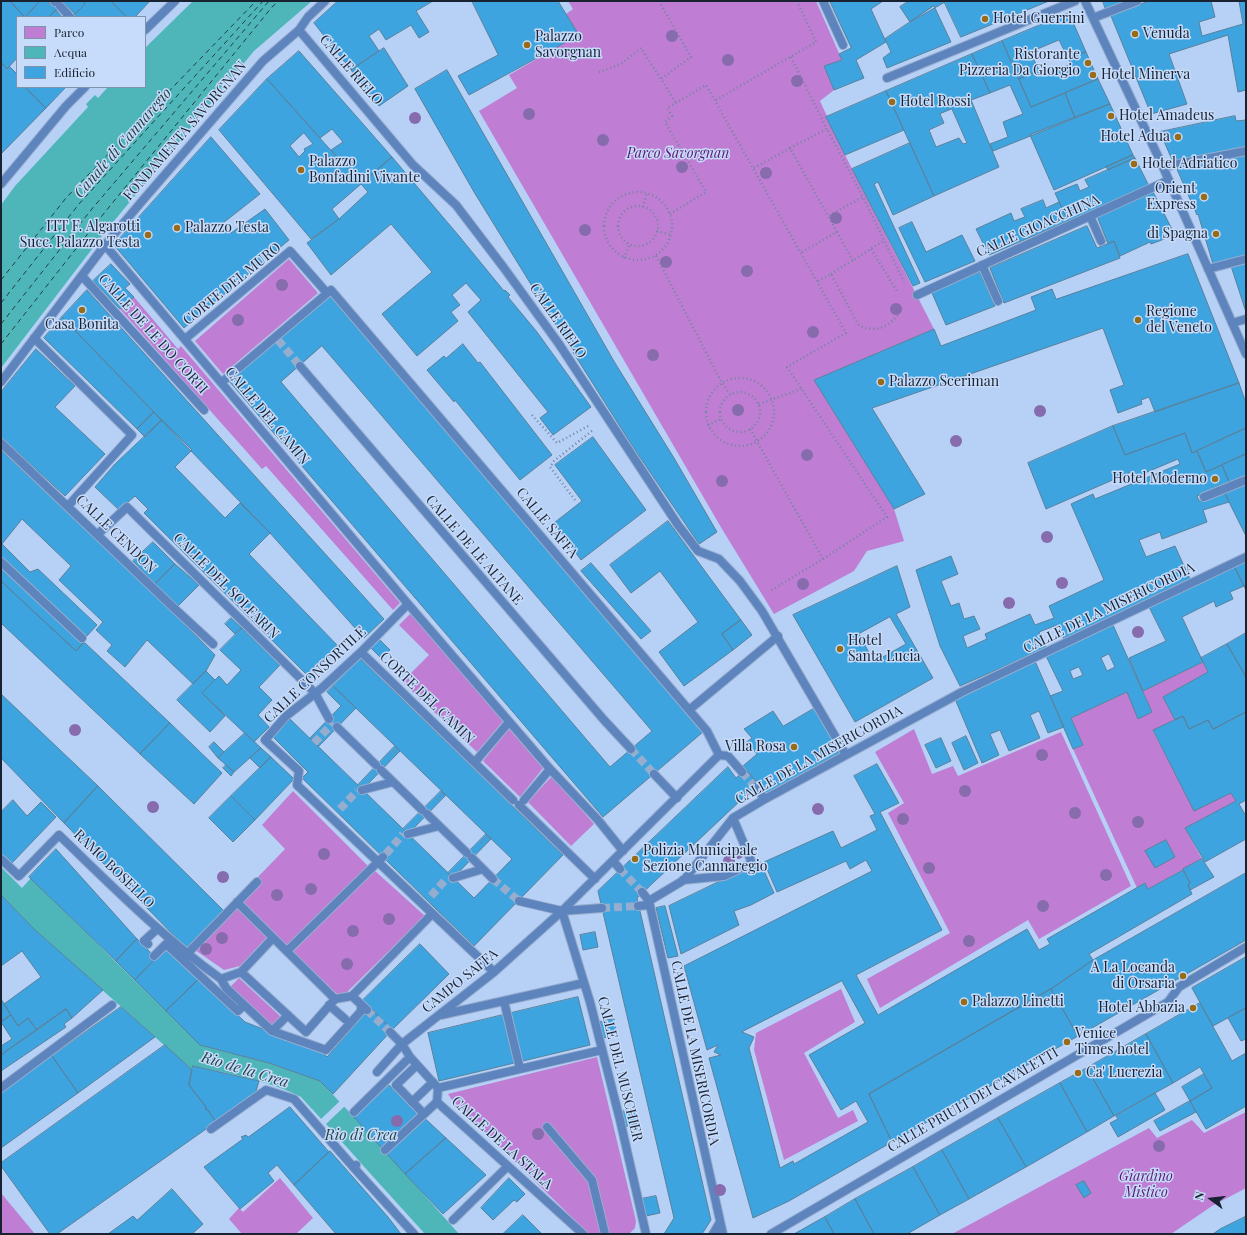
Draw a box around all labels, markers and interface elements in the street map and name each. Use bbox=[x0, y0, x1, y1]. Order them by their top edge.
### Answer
place label: Hotel Guerrini bbox=[993, 11, 1085, 27]
marker: Hotel Guerrini bbox=[980, 14, 990, 24]
legend bbox=[16, 16, 146, 88]
text: Parco bbox=[54, 24, 84, 40]
place label: Venuda bbox=[1143, 26, 1190, 42]
place label: Palazzo Savorgnan bbox=[535, 29, 601, 62]
marker: Venuda bbox=[1130, 29, 1140, 39]
street label: CALLE RIELO bbox=[316, 31, 386, 109]
marker: Palazzo Savorgnan bbox=[522, 40, 532, 50]
text: Acqua bbox=[54, 44, 87, 60]
place label: Ristorante Pizzeria Da Giorgio bbox=[959, 47, 1080, 80]
street label: FONDAMENTA SAVORGNAN bbox=[120, 58, 250, 204]
marker: Ristorante Pizzeria Da Giorgio bbox=[1083, 58, 1093, 68]
text: Edificio bbox=[54, 64, 95, 80]
place label: Hotel Minerva bbox=[1101, 67, 1190, 83]
marker: Hotel Minerva bbox=[1088, 70, 1098, 80]
water label: Canale di Cannaregio bbox=[70, 84, 176, 202]
place label: Hotel Rossi bbox=[900, 94, 971, 110]
marker: Hotel Rossi bbox=[887, 97, 897, 107]
place label: Hotel Amadeus bbox=[1119, 108, 1214, 124]
marker: Hotel Amadeus bbox=[1106, 111, 1116, 121]
place label: Hotel Adua bbox=[1100, 129, 1170, 145]
marker: Hotel Adua bbox=[1173, 132, 1183, 142]
park label: Parco Savorgnan bbox=[627, 146, 729, 162]
place label: Palazzo Bonfadini Vivante bbox=[309, 154, 420, 186]
place label: Hotel Adriatico bbox=[1142, 156, 1237, 172]
marker: Hotel Adriatico bbox=[1129, 159, 1139, 169]
marker: Palazzo Bonfadini Vivante bbox=[296, 165, 306, 175]
place label: Orient Express bbox=[1147, 181, 1196, 214]
street label: CALLE GIOACCHINA bbox=[974, 191, 1102, 261]
marker: Orient Express bbox=[1199, 192, 1209, 202]
place label: ITT F. Algarotti Succ. Palazzo Testa bbox=[20, 219, 140, 252]
place label: Palazzo Testa bbox=[185, 220, 269, 236]
marker: Palazzo Testa bbox=[172, 223, 182, 233]
place label: di Spagna bbox=[1147, 226, 1208, 242]
marker: di Spagna bbox=[1211, 229, 1221, 239]
marker: ITT F. Algarotti Succ. Palazzo Testa bbox=[143, 230, 153, 240]
street label: CORTE DEL MURO bbox=[180, 239, 284, 329]
street label: CALLE DE LE DO CORTI bbox=[95, 271, 211, 397]
street label: CALLE RIELO bbox=[526, 280, 590, 362]
place label: Regione del Veneto bbox=[1146, 304, 1212, 336]
marker: Casa Bonita bbox=[77, 305, 87, 315]
marker: Regione del Veneto bbox=[1133, 315, 1143, 325]
place label: Casa Bonita bbox=[45, 317, 119, 333]
street label: CALLE DEL CAMIN bbox=[221, 364, 313, 468]
place label: Palazzo Sceriman bbox=[889, 374, 999, 390]
marker: Palazzo Sceriman bbox=[876, 377, 886, 387]
place label: Hotel Moderno bbox=[1112, 471, 1207, 487]
marker: Hotel Moderno bbox=[1210, 474, 1220, 484]
street label: CALLE SAFFA bbox=[513, 484, 581, 562]
street label: CALLE CENDON bbox=[72, 492, 160, 576]
street label: CALLE DE LE ALTANE bbox=[422, 492, 526, 608]
street label: CALLE DEL SOLFARIN bbox=[170, 530, 282, 642]
street label: CALLE DE LA MISERICORDIA bbox=[1021, 559, 1197, 657]
street label: CALLE CONSORTILE bbox=[260, 623, 370, 727]
place label: Hotel Santa Lucia bbox=[848, 633, 921, 666]
marker: Hotel Santa Lucia bbox=[835, 644, 845, 654]
street label: CORTE DEL CAMIN bbox=[376, 649, 478, 747]
street label: CALLE DE LA MISERICORDIA bbox=[733, 702, 905, 808]
place label: Villa Rosa bbox=[725, 739, 786, 755]
marker: Villa Rosa bbox=[789, 742, 799, 752]
street label: RAMO BOSELLO bbox=[70, 826, 158, 912]
place label: Polizia Municipale Sezione Cannaregio bbox=[643, 843, 768, 876]
marker: Polizia Municipale Sezione Cannaregio bbox=[630, 854, 640, 864]
street label: CAMPO SAFFA bbox=[419, 945, 501, 1017]
street label: CALLE DE LA MISERICORDIA bbox=[667, 959, 723, 1147]
place label: A La Locanda di Orsaria bbox=[1091, 960, 1175, 992]
marker: A La Locanda di Orsaria bbox=[1178, 971, 1188, 981]
place label: Palazzo Linetti bbox=[972, 994, 1064, 1010]
street label: CALLE DEL MUSCHIER bbox=[594, 995, 646, 1143]
marker: Palazzo Linetti bbox=[959, 997, 969, 1007]
place label: Hotel Abbazia bbox=[1098, 1000, 1185, 1016]
marker: Hotel Abbazia bbox=[1188, 1003, 1198, 1013]
place label: Venice Times hotel bbox=[1075, 1026, 1149, 1058]
marker: Venice Times hotel bbox=[1062, 1037, 1072, 1047]
street label: CALLE PRIULI DEI CAVALETTI bbox=[885, 1044, 1061, 1156]
water label: Rio de la Crea bbox=[199, 1048, 291, 1092]
place label: Ca' Lucrezia bbox=[1086, 1065, 1162, 1081]
marker: Ca' Lucrezia bbox=[1073, 1068, 1083, 1078]
street label: CALLE DE LA STALA bbox=[448, 1093, 556, 1193]
water label: Rio di Crea bbox=[325, 1126, 397, 1144]
park label: Giardino Mistico bbox=[1119, 1169, 1173, 1202]
north arrow bbox=[1191, 1179, 1231, 1219]
text: N bbox=[1191, 1190, 1207, 1202]

